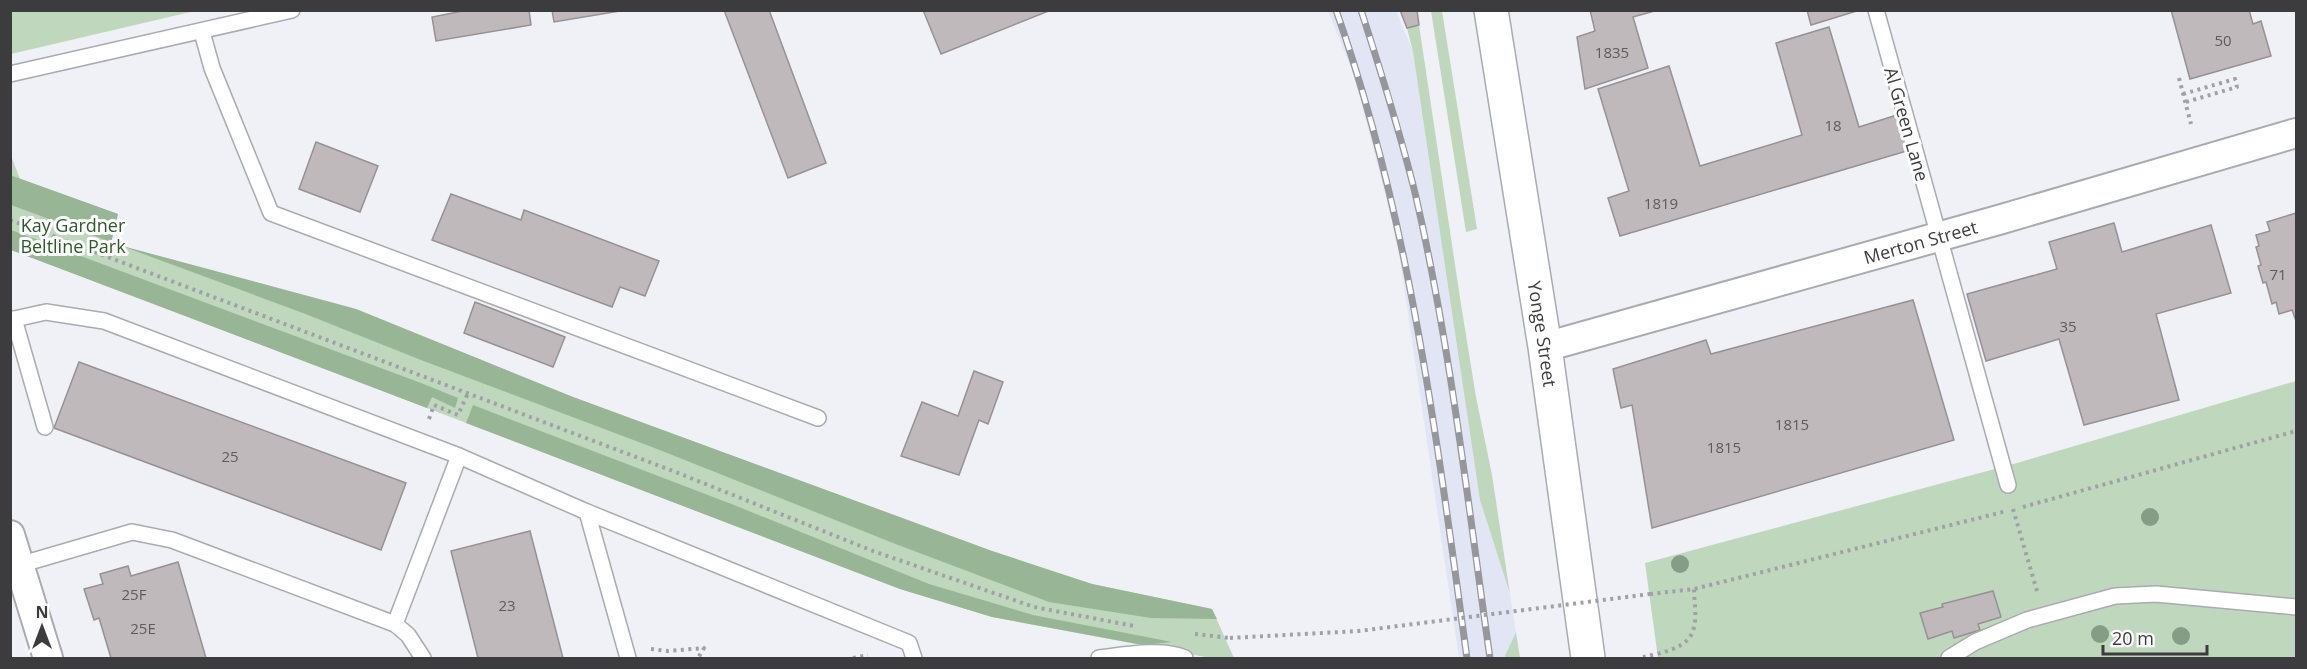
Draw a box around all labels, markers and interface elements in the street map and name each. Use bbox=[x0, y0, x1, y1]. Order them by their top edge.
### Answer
house number: 50 bbox=[2214, 30, 2232, 50]
house number: 1835 bbox=[1595, 42, 1629, 62]
street label: Al Green Lane bbox=[1879, 64, 1935, 184]
house number: 18 bbox=[1824, 115, 1842, 135]
house number: 1819 bbox=[1644, 193, 1678, 213]
park label: Kay Gardner Beltline Park bbox=[20, 213, 126, 258]
street label: Merton Street bbox=[1861, 214, 1980, 269]
house number: 71 bbox=[2269, 264, 2287, 284]
street label: Yonge Street bbox=[1523, 279, 1562, 388]
house number: 35 bbox=[2059, 316, 2077, 336]
house number: 1815 bbox=[1775, 414, 1809, 434]
house number: 1815 bbox=[1707, 437, 1741, 457]
house number: 25 bbox=[221, 446, 239, 466]
house number: 25F bbox=[122, 584, 147, 604]
house number: 23 bbox=[498, 595, 516, 615]
north arrow bbox=[12, 597, 72, 657]
text: N bbox=[35, 601, 49, 623]
house number: 25E bbox=[130, 618, 156, 638]
scale bar bbox=[2103, 618, 2206, 656]
text: 20 m bbox=[2112, 626, 2154, 650]

